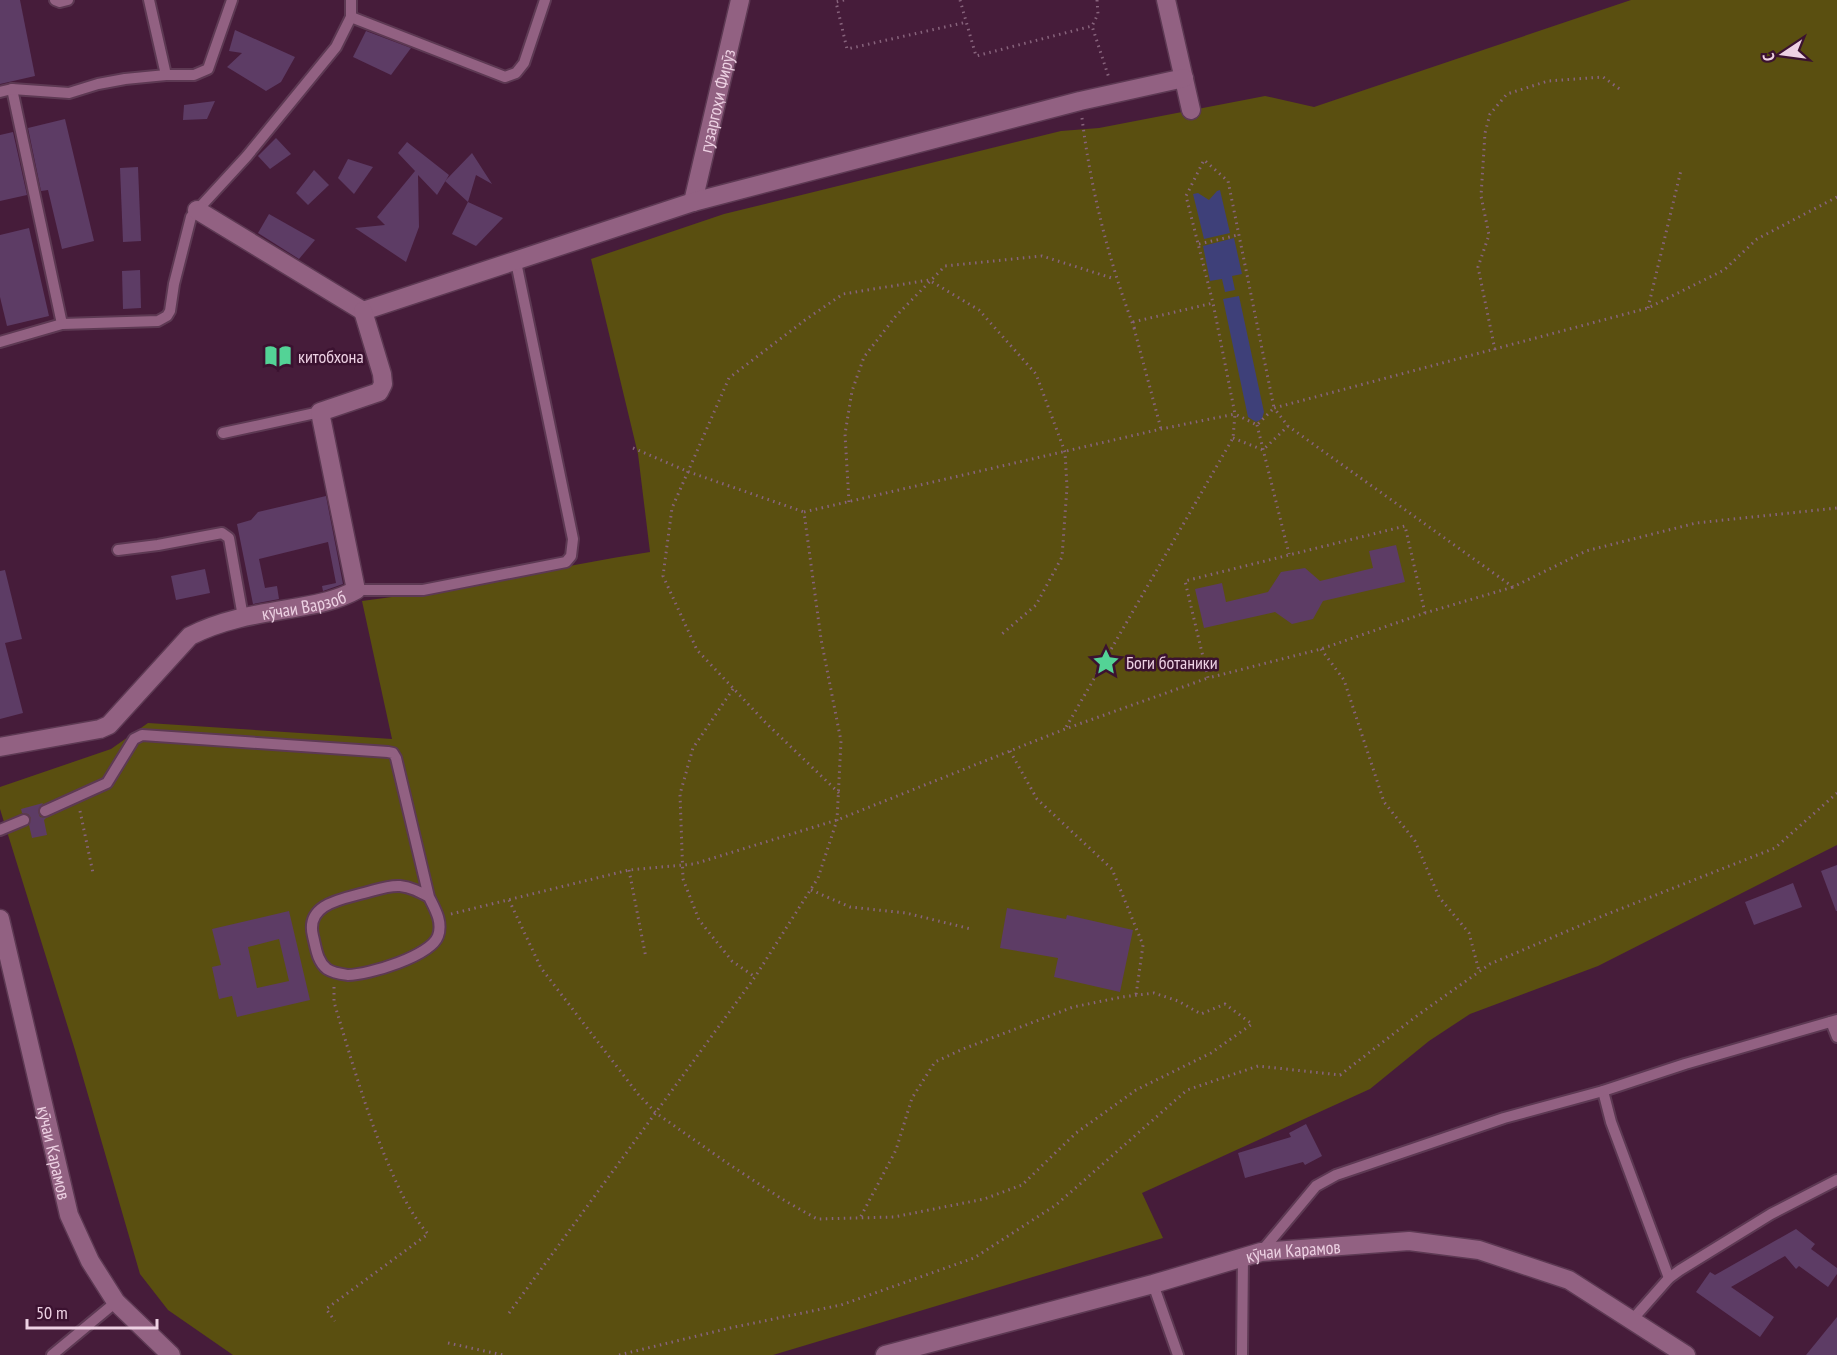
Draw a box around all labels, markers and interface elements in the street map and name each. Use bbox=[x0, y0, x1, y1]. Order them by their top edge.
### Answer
north arrow bbox=[1753, 24, 1813, 84]
street label: гузаргоҳи Фирӯз bbox=[693, 47, 740, 155]
text: С bbox=[1758, 51, 1779, 63]
library icon: китобхона bbox=[263, 341, 293, 371]
place label: китобхона bbox=[298, 345, 364, 368]
street label: кӯчаи Варзоб bbox=[260, 585, 349, 625]
place icon: Боги ботаники bbox=[1091, 647, 1121, 677]
place label: Боги ботаники bbox=[1126, 651, 1218, 674]
street label: кӯчаи Карамов bbox=[32, 1104, 77, 1202]
street label: кӯчаи Карамов bbox=[1243, 1235, 1341, 1267]
scale bar bbox=[27, 1292, 158, 1330]
text: 50 m bbox=[36, 1301, 68, 1324]

